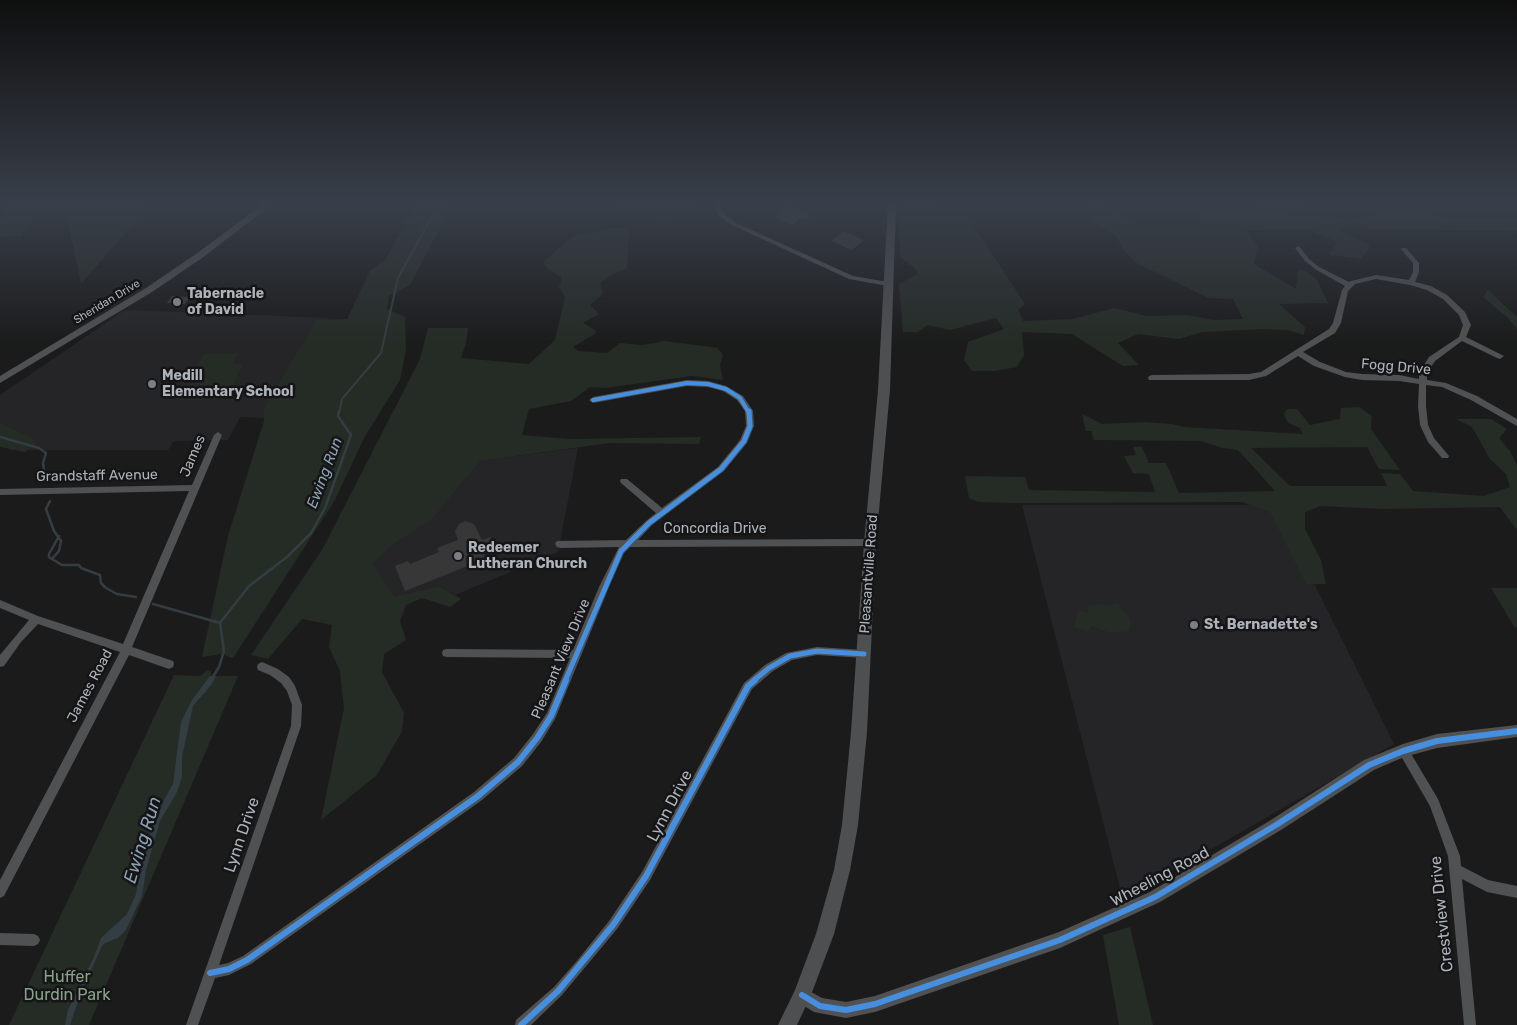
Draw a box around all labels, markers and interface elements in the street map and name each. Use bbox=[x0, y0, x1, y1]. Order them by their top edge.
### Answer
street label: Sheridan Drive bbox=[71, 277, 143, 327]
place label: Tabernacle of David bbox=[187, 286, 264, 318]
marker: Tabernacle of David bbox=[171, 296, 183, 308]
street label: Fogg Drive bbox=[1360, 356, 1432, 378]
place label: Medill Elementary School bbox=[162, 368, 294, 401]
marker: Medill Elementary School bbox=[146, 378, 158, 390]
street label: James bbox=[177, 432, 209, 480]
water label: Ewing Run bbox=[303, 435, 347, 511]
street label: Grandstaff Avenue bbox=[36, 467, 158, 485]
street label: Pleasantville Road bbox=[856, 514, 882, 634]
street label: Concordia Drive bbox=[663, 521, 767, 537]
place label: Redeemer Lutheran Church bbox=[468, 540, 587, 572]
marker: Redeemer Lutheran Church bbox=[452, 550, 464, 562]
street label: Pleasant View Drive bbox=[528, 597, 594, 721]
place label: St. Bernadette's bbox=[1204, 617, 1318, 633]
marker: St. Bernadette's bbox=[1188, 619, 1200, 631]
street label: James Road bbox=[64, 646, 116, 726]
street label: Lynn Drive bbox=[643, 767, 697, 845]
water label: Ewing Run bbox=[120, 794, 166, 886]
street label: Lynn Drive bbox=[220, 795, 264, 875]
street label: Wheeling Road bbox=[1107, 843, 1213, 911]
street label: Crestview Drive bbox=[1426, 855, 1458, 973]
park label: Huffer Durdin Park bbox=[24, 967, 110, 1005]

